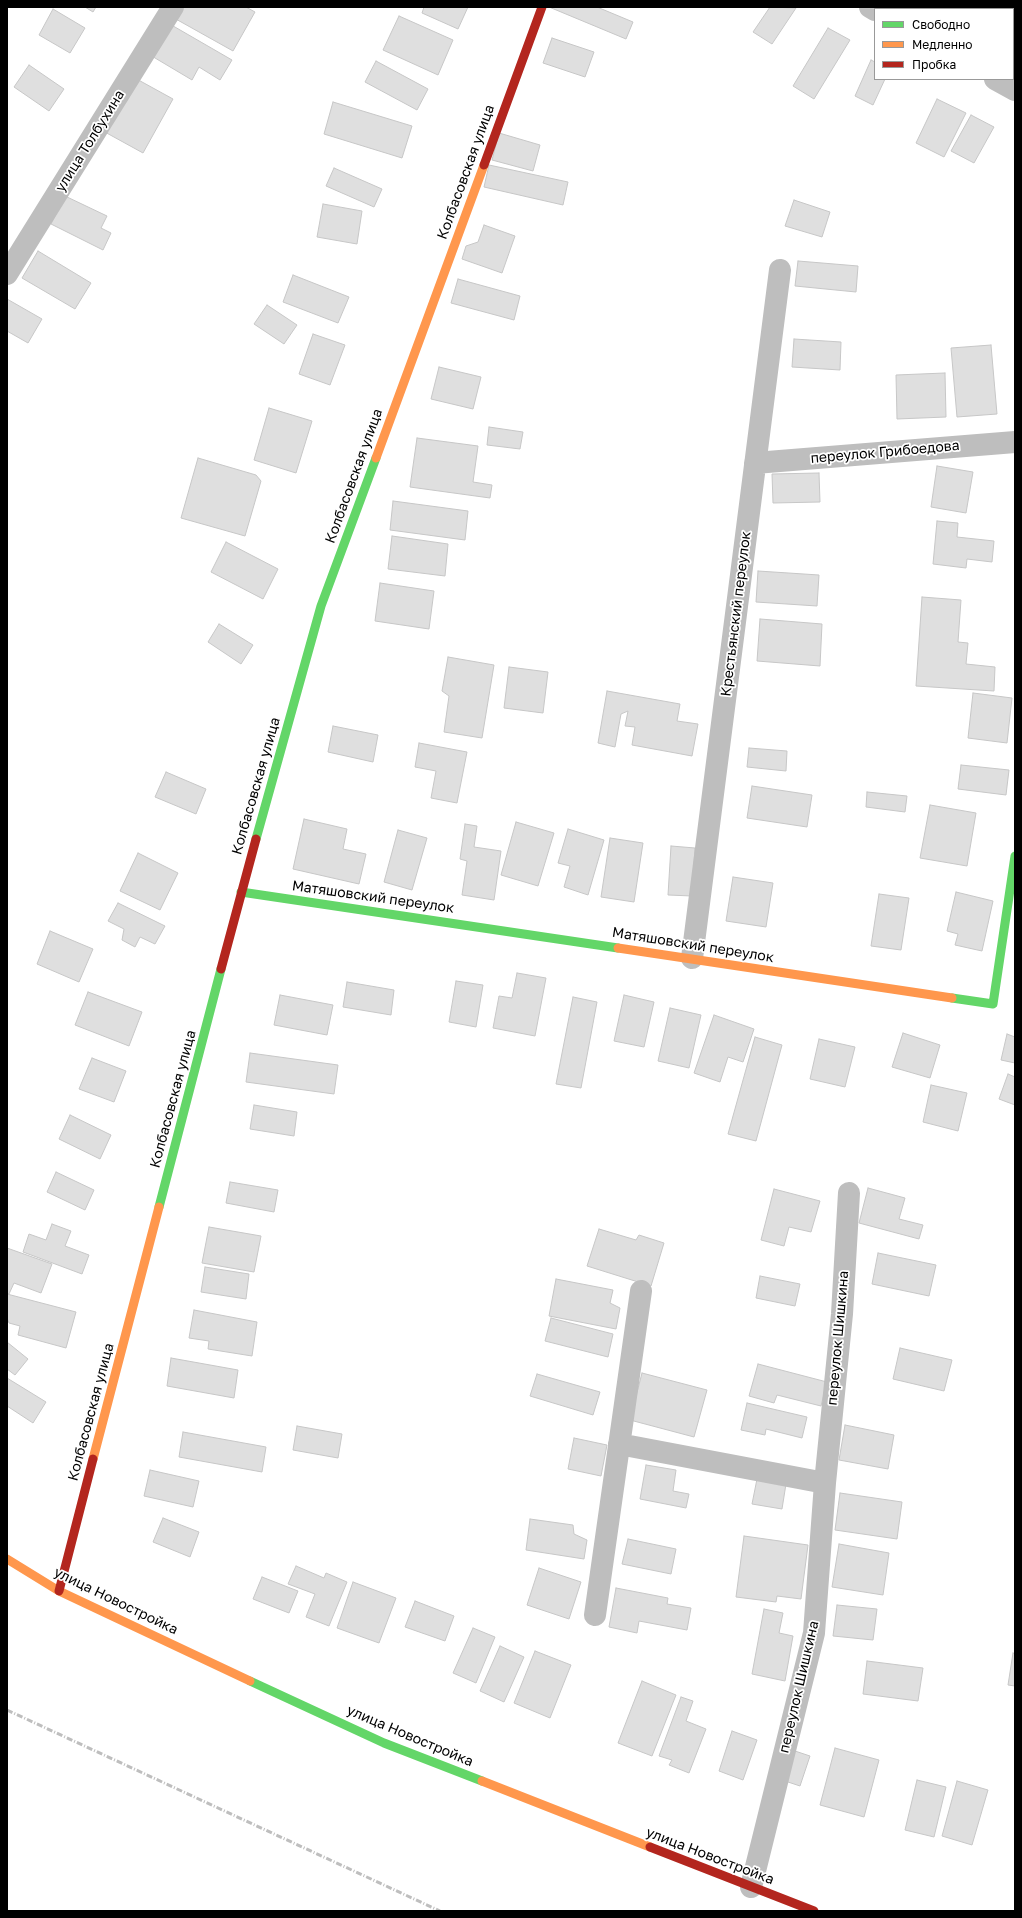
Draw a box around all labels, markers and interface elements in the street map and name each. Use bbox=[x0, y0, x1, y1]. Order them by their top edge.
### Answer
legend bbox=[874, 8, 1014, 80]
text: Свободно bbox=[912, 17, 970, 32]
text: Медленно bbox=[912, 37, 972, 52]
text: Пробка bbox=[912, 57, 956, 72]
street label: улица Толбухина bbox=[52, 87, 128, 195]
street label: Колбасовская улица bbox=[434, 102, 498, 242]
street label: Колбасовская улица bbox=[322, 406, 386, 546]
street label: переулок Грибоедова bbox=[810, 437, 960, 467]
street label: Крестьянский переулок bbox=[718, 530, 754, 698]
street label: Колбасовская улица bbox=[228, 715, 284, 857]
street label: Матяшовский переулок bbox=[291, 877, 455, 917]
street label: Матяшовский переулок bbox=[611, 924, 775, 966]
street label: Колбасовская улица bbox=[146, 1028, 200, 1170]
street label: переулок Шишкина bbox=[824, 1270, 852, 1406]
street label: Колбасовская улица bbox=[64, 1341, 118, 1483]
street label: улица Новостройка bbox=[51, 1564, 181, 1638]
street label: переулок Шишкина bbox=[776, 1619, 822, 1755]
street label: улица Новостройка bbox=[344, 1702, 476, 1770]
street label: улица Новостройка bbox=[644, 1824, 776, 1888]

